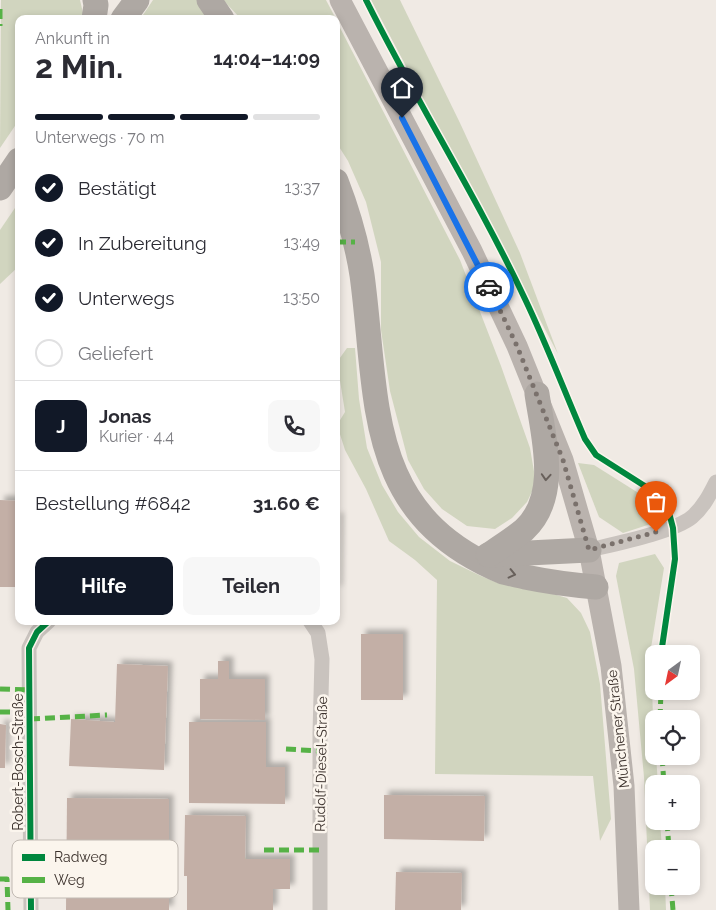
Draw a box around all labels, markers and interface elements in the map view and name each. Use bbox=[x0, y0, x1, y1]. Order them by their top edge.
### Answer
text: Ankunft in bbox=[35, 29, 110, 48]
text: 14:04–14:09 bbox=[213, 47, 320, 69]
text: 2 Min. bbox=[35, 48, 123, 85]
pin bbox=[381, 67, 423, 118]
icon: home bbox=[388, 74, 416, 102]
text: Unterwegs · 70 m bbox=[35, 128, 164, 147]
icon: check bbox=[35, 174, 63, 202]
text: Bestätigt bbox=[78, 177, 156, 199]
text: 13:37 bbox=[285, 178, 320, 197]
icon: check bbox=[35, 229, 63, 257]
text: In Zubereitung bbox=[78, 232, 207, 254]
text: 13:49 bbox=[283, 233, 320, 252]
courier bbox=[464, 262, 514, 312]
icon: car bbox=[475, 273, 503, 301]
icon: check bbox=[35, 284, 63, 312]
text: Unterwegs bbox=[78, 287, 174, 309]
text: 13:50 bbox=[283, 288, 320, 307]
text: Geliefert bbox=[78, 342, 153, 364]
button: phone bbox=[268, 400, 320, 452]
text: Jonas bbox=[99, 405, 151, 427]
text: J bbox=[56, 415, 66, 437]
text: Kurier · 4.4 bbox=[99, 427, 174, 446]
one-way arrow bbox=[540, 473, 551, 481]
pin bbox=[635, 481, 677, 532]
icon: bag bbox=[642, 488, 670, 516]
text: Bestellung #6842 bbox=[35, 492, 191, 514]
text: 31.60 € bbox=[253, 492, 320, 514]
button: Hilfe bbox=[35, 557, 173, 615]
button: Teilen bbox=[183, 557, 320, 615]
one-way arrow bbox=[507, 568, 516, 579]
north arrow bbox=[645, 645, 700, 700]
map controls bbox=[645, 645, 700, 895]
street label: Münchener Straße bbox=[604, 669, 632, 789]
street label: Robert-Bosch-Straße bbox=[10, 693, 26, 831]
street label: Rudolf-Diesel-Straße bbox=[312, 696, 330, 832]
button: locate bbox=[645, 710, 700, 765]
button: + bbox=[645, 775, 700, 830]
legend bbox=[12, 840, 178, 898]
button: − bbox=[645, 840, 700, 895]
text: Radweg bbox=[54, 849, 107, 865]
text: Weg bbox=[54, 872, 85, 888]

